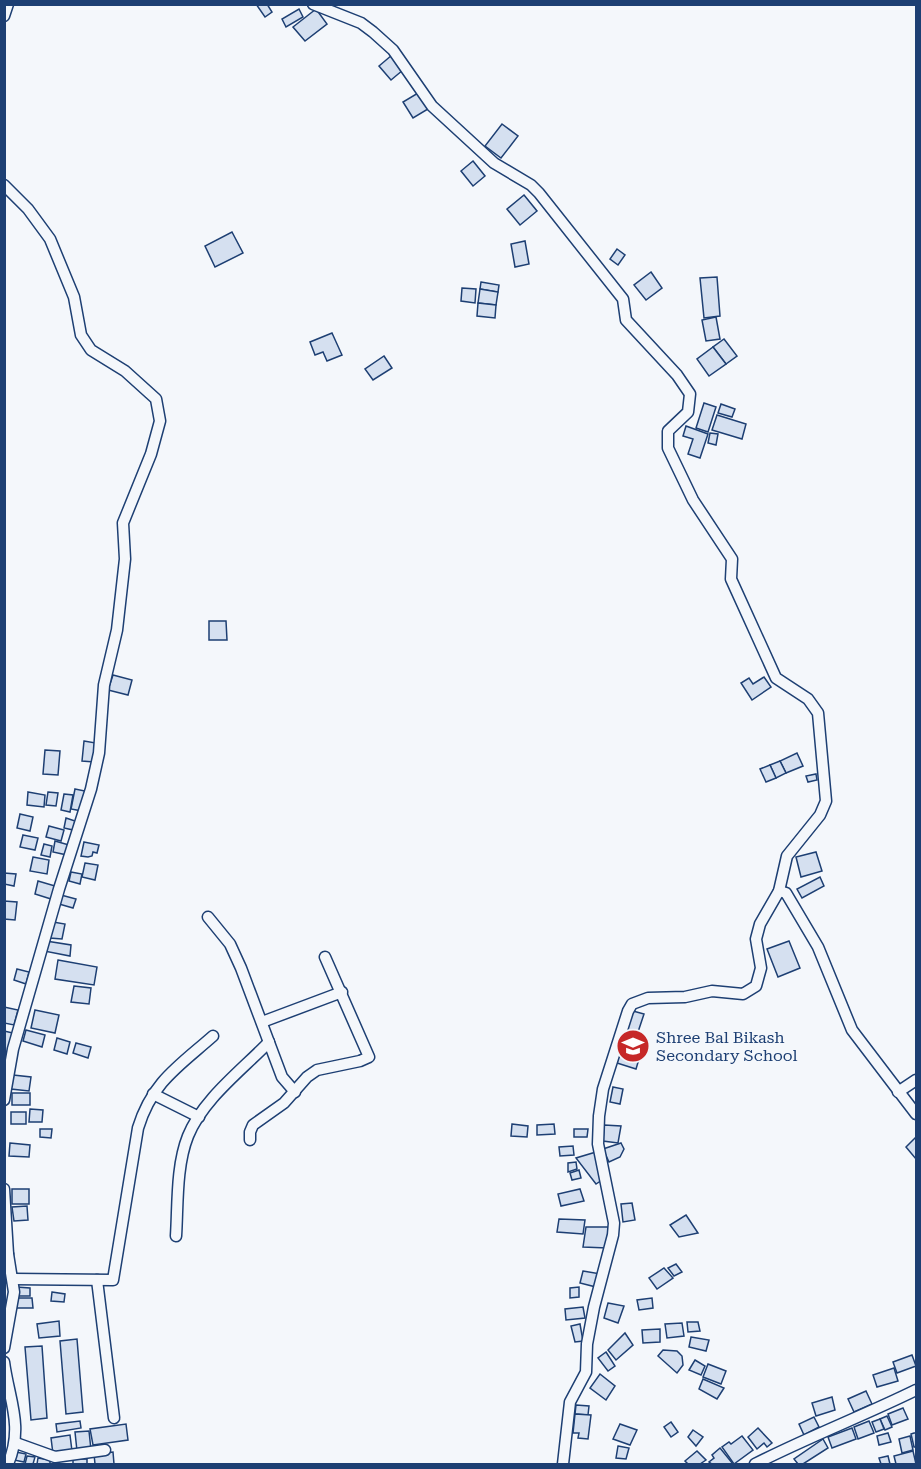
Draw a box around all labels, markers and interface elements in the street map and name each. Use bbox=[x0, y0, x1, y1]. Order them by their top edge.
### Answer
school or university icon: Shree Bal Bikash Secondary School bbox=[615, 1028, 651, 1064]
place label: Shree Bal Bikash Secondary School bbox=[656, 1028, 798, 1065]

